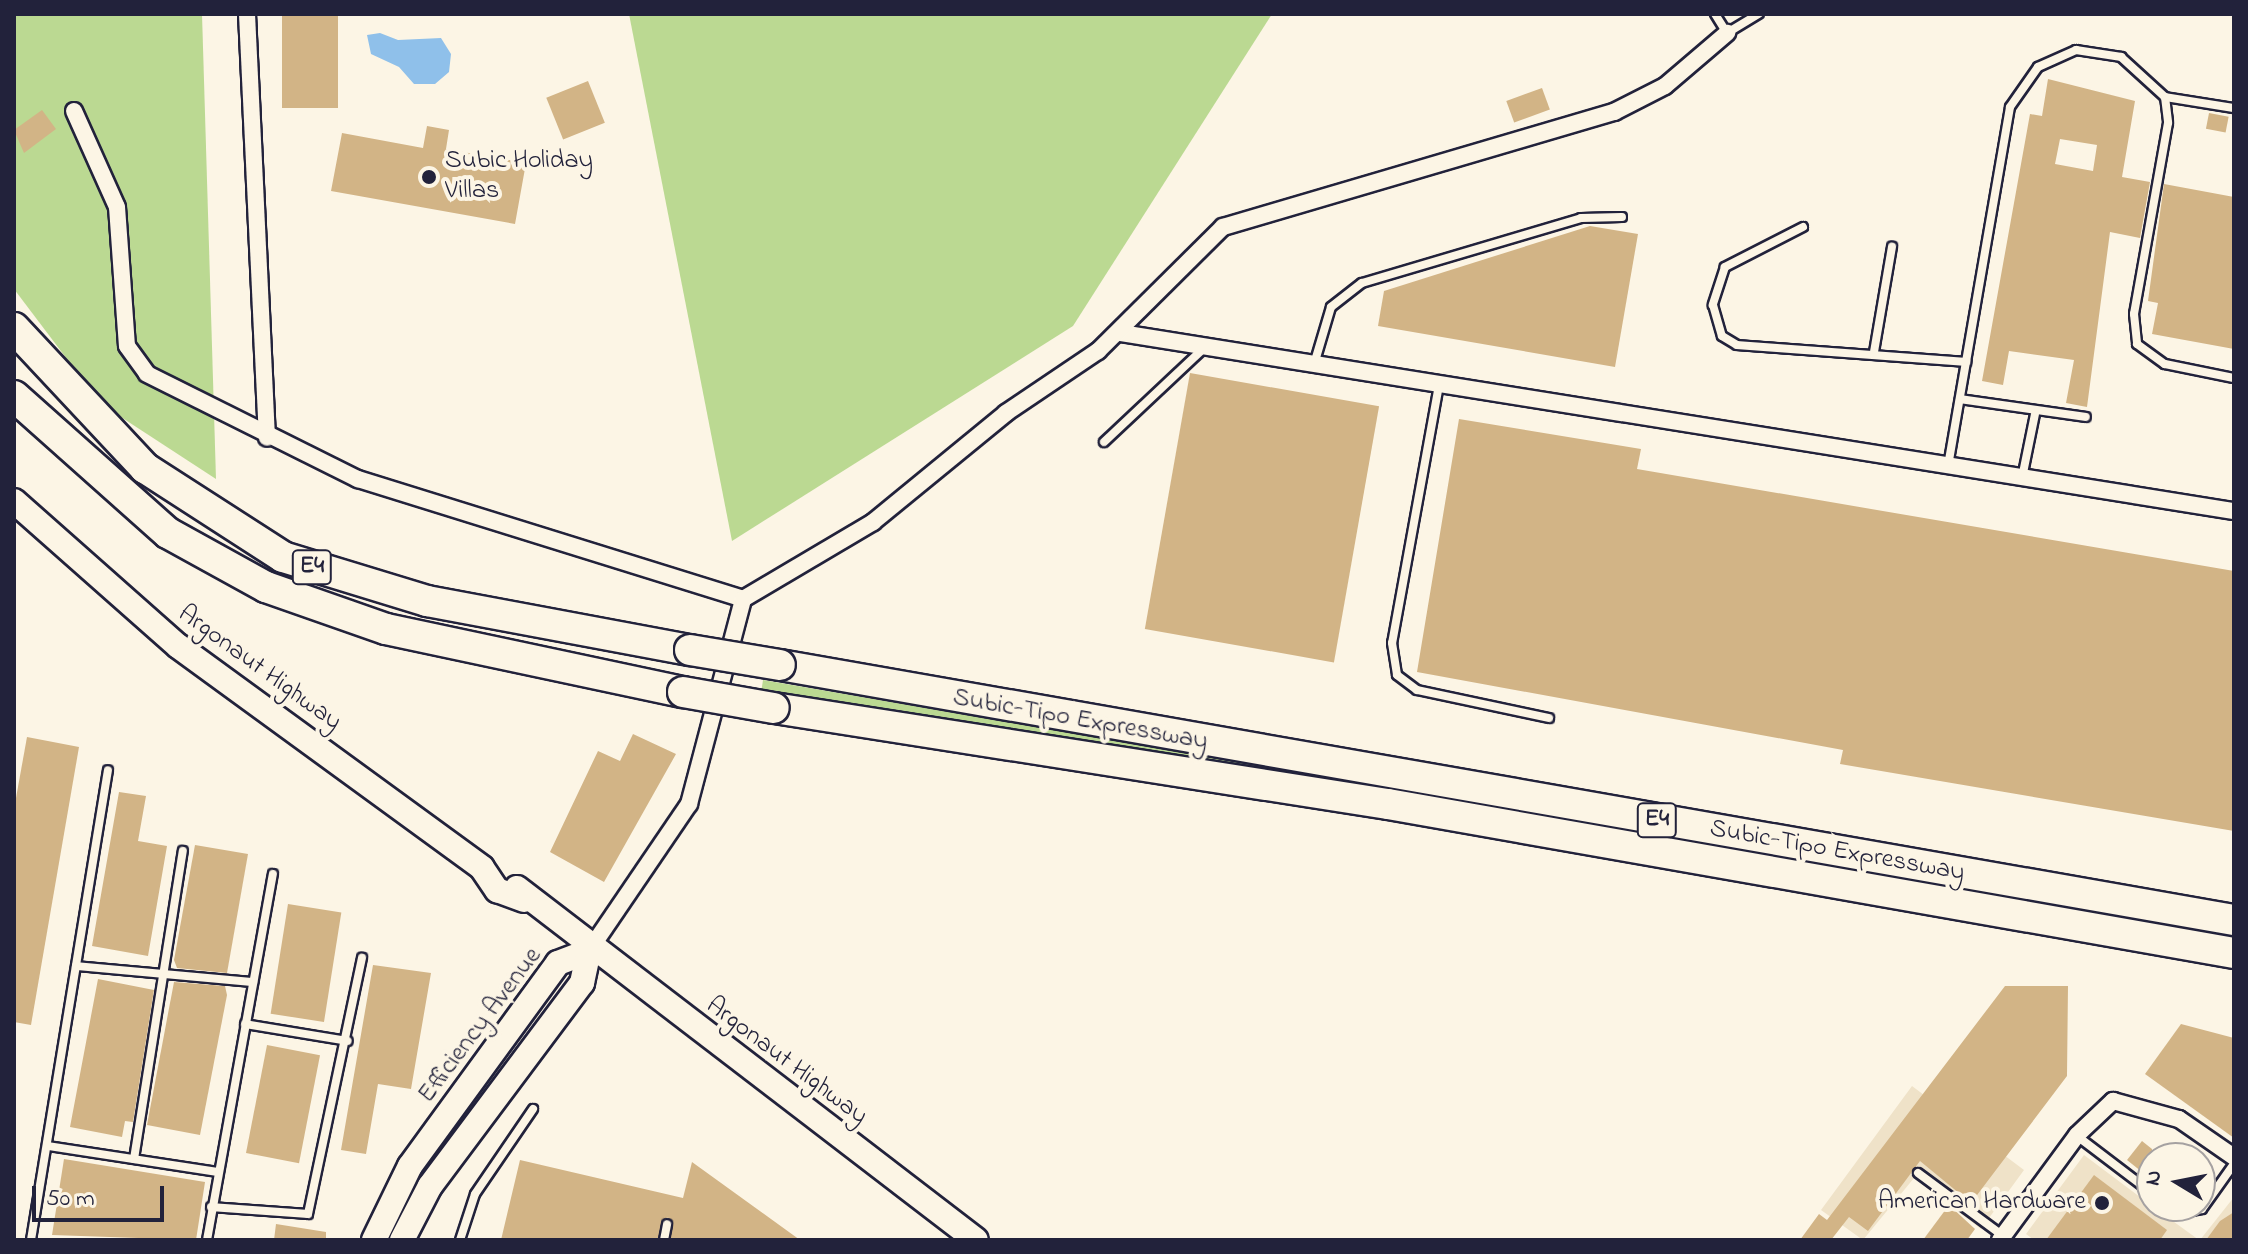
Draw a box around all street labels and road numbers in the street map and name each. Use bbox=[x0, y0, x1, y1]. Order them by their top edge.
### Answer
road number: E4 bbox=[290, 547, 334, 587]
street label: Argonaut Highway bbox=[171, 599, 347, 739]
street label: Subic-Tipo Expressway bbox=[950, 683, 1210, 759]
road number: E4 bbox=[1635, 800, 1679, 840]
street label: Subic-Tipo Expressway bbox=[1707, 814, 1967, 890]
street label: Efficiency Avenue bbox=[412, 942, 550, 1110]
street label: Argonaut Highway bbox=[699, 991, 873, 1133]

